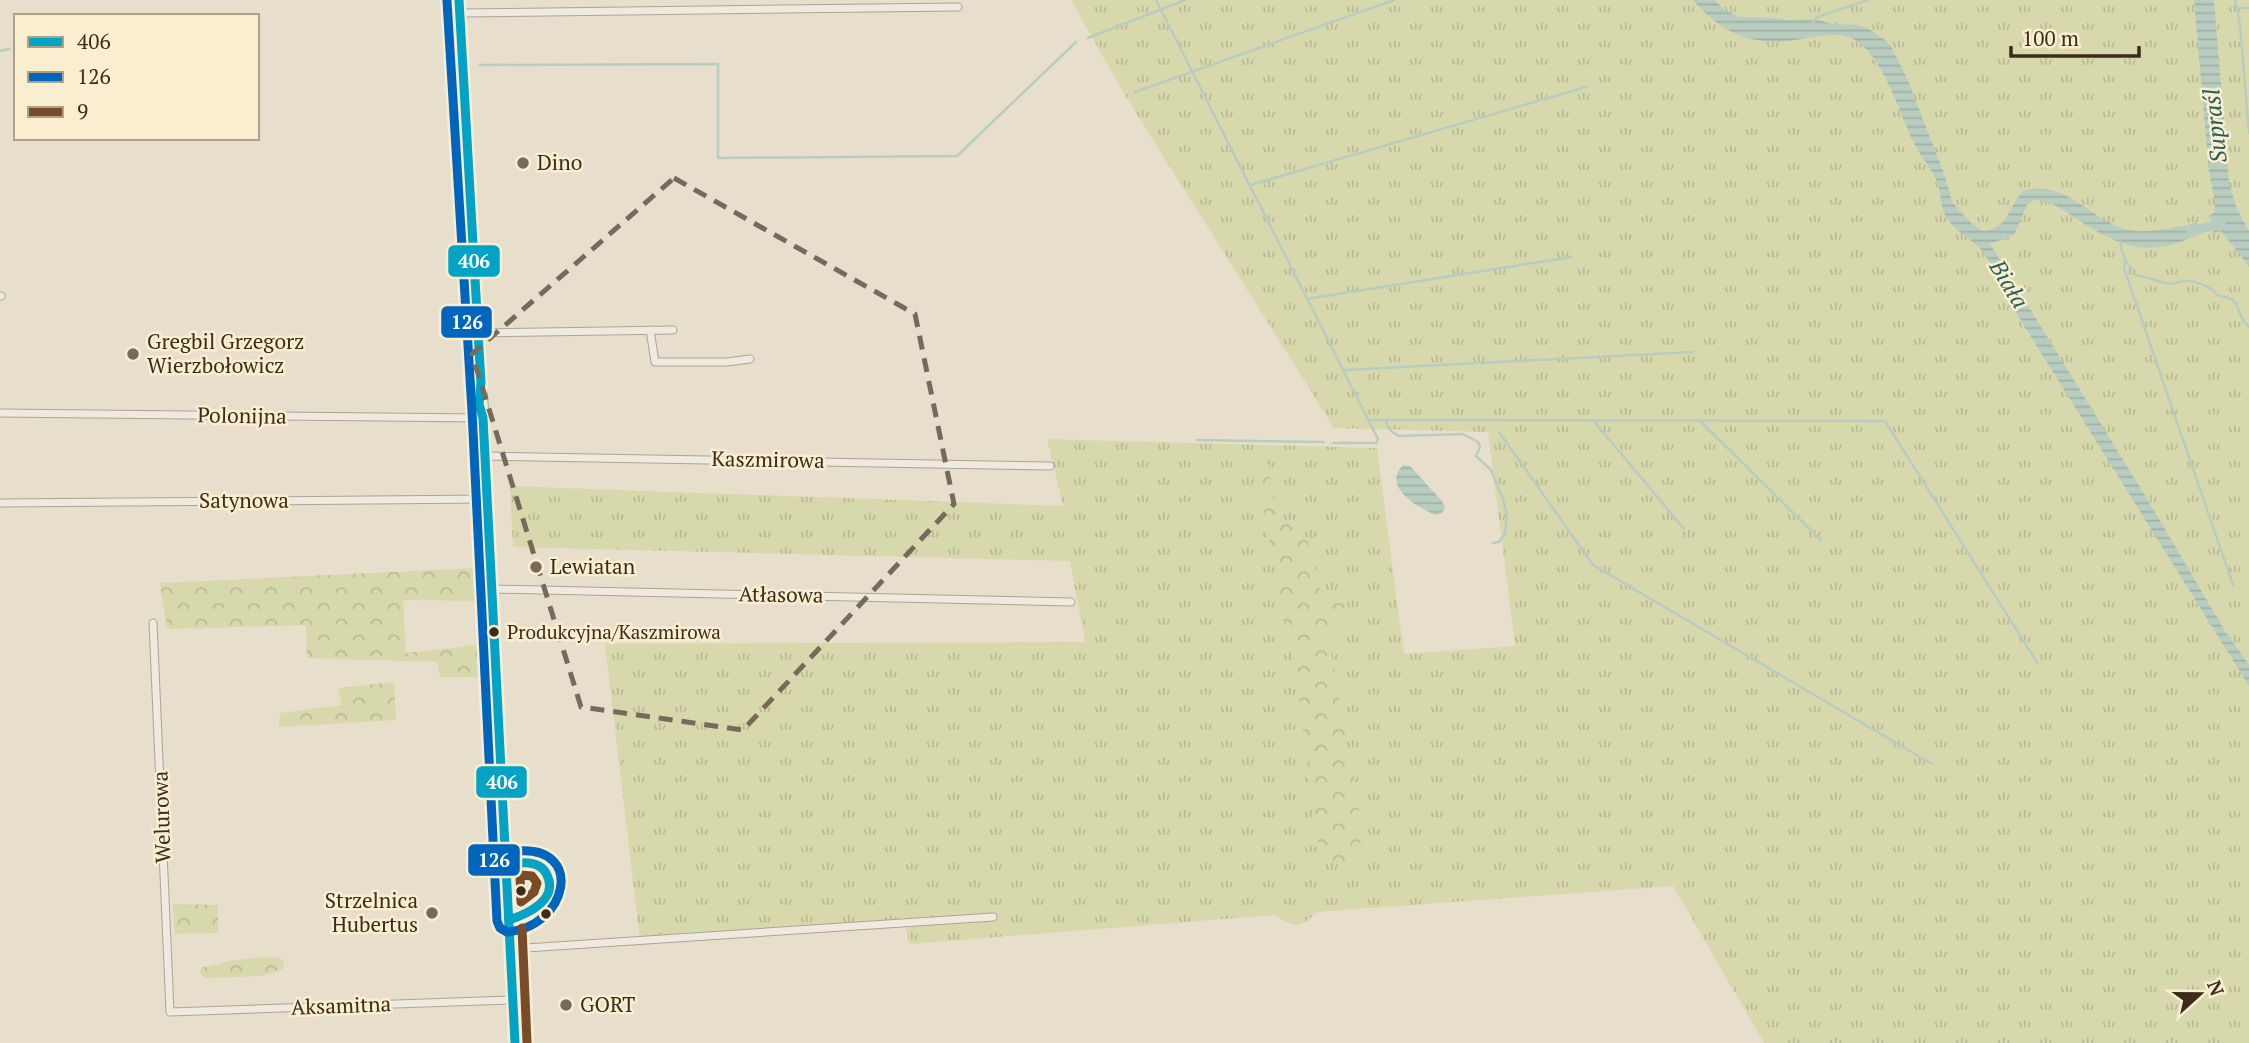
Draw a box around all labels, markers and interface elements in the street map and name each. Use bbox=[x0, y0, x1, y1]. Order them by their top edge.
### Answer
legend bbox=[14, 14, 259, 140]
scale bar bbox=[2011, 14, 2139, 58]
text: 100 m bbox=[2022, 24, 2079, 52]
text: 406 bbox=[77, 27, 111, 55]
text: 126 bbox=[77, 62, 111, 90]
water label: Supraśl bbox=[2195, 87, 2234, 165]
text: 9 bbox=[77, 97, 88, 125]
place label: Dino bbox=[537, 148, 582, 176]
marker: Dino bbox=[515, 155, 531, 171]
line badge: 406 bbox=[447, 244, 501, 278]
text: 406 bbox=[458, 248, 490, 273]
water label: Biała bbox=[1982, 253, 2036, 314]
line badge: 126 bbox=[440, 305, 493, 339]
text: 126 bbox=[451, 309, 483, 334]
place label: Gregbil Grzegorz Wierzbołowicz bbox=[147, 327, 304, 379]
marker: Gregbil Grzegorz Wierzbołowicz bbox=[125, 346, 141, 362]
street label: Polonijna bbox=[197, 400, 287, 430]
street label: Kaszmirowa bbox=[711, 444, 825, 474]
street label: Satynowa bbox=[199, 486, 289, 514]
place label: Lewiatan bbox=[550, 552, 636, 580]
marker: Lewiatan bbox=[528, 559, 544, 575]
street label: Atłasowa bbox=[738, 579, 824, 609]
place label: Produkcyjna/Kaszmirowa bbox=[507, 619, 721, 644]
marker: Produkcyjna/Kaszmirowa bbox=[487, 625, 501, 639]
line badge: 406 bbox=[475, 765, 528, 799]
text: 406 bbox=[486, 769, 518, 794]
street label: Welurowa bbox=[145, 770, 177, 864]
line badge: 126 bbox=[467, 843, 521, 877]
text: 126 bbox=[478, 847, 510, 872]
unlabelled marker bbox=[514, 884, 528, 898]
place label: Strzelnica Hubertus bbox=[325, 886, 418, 938]
marker: Strzelnica Hubertus bbox=[424, 905, 440, 921]
unlabelled marker bbox=[539, 907, 553, 921]
north arrow bbox=[2165, 959, 2235, 1029]
text: N bbox=[2202, 977, 2231, 999]
street label: Aksamitna bbox=[290, 989, 392, 1021]
place label: GORT bbox=[580, 990, 635, 1018]
marker: GORT bbox=[558, 997, 574, 1013]

